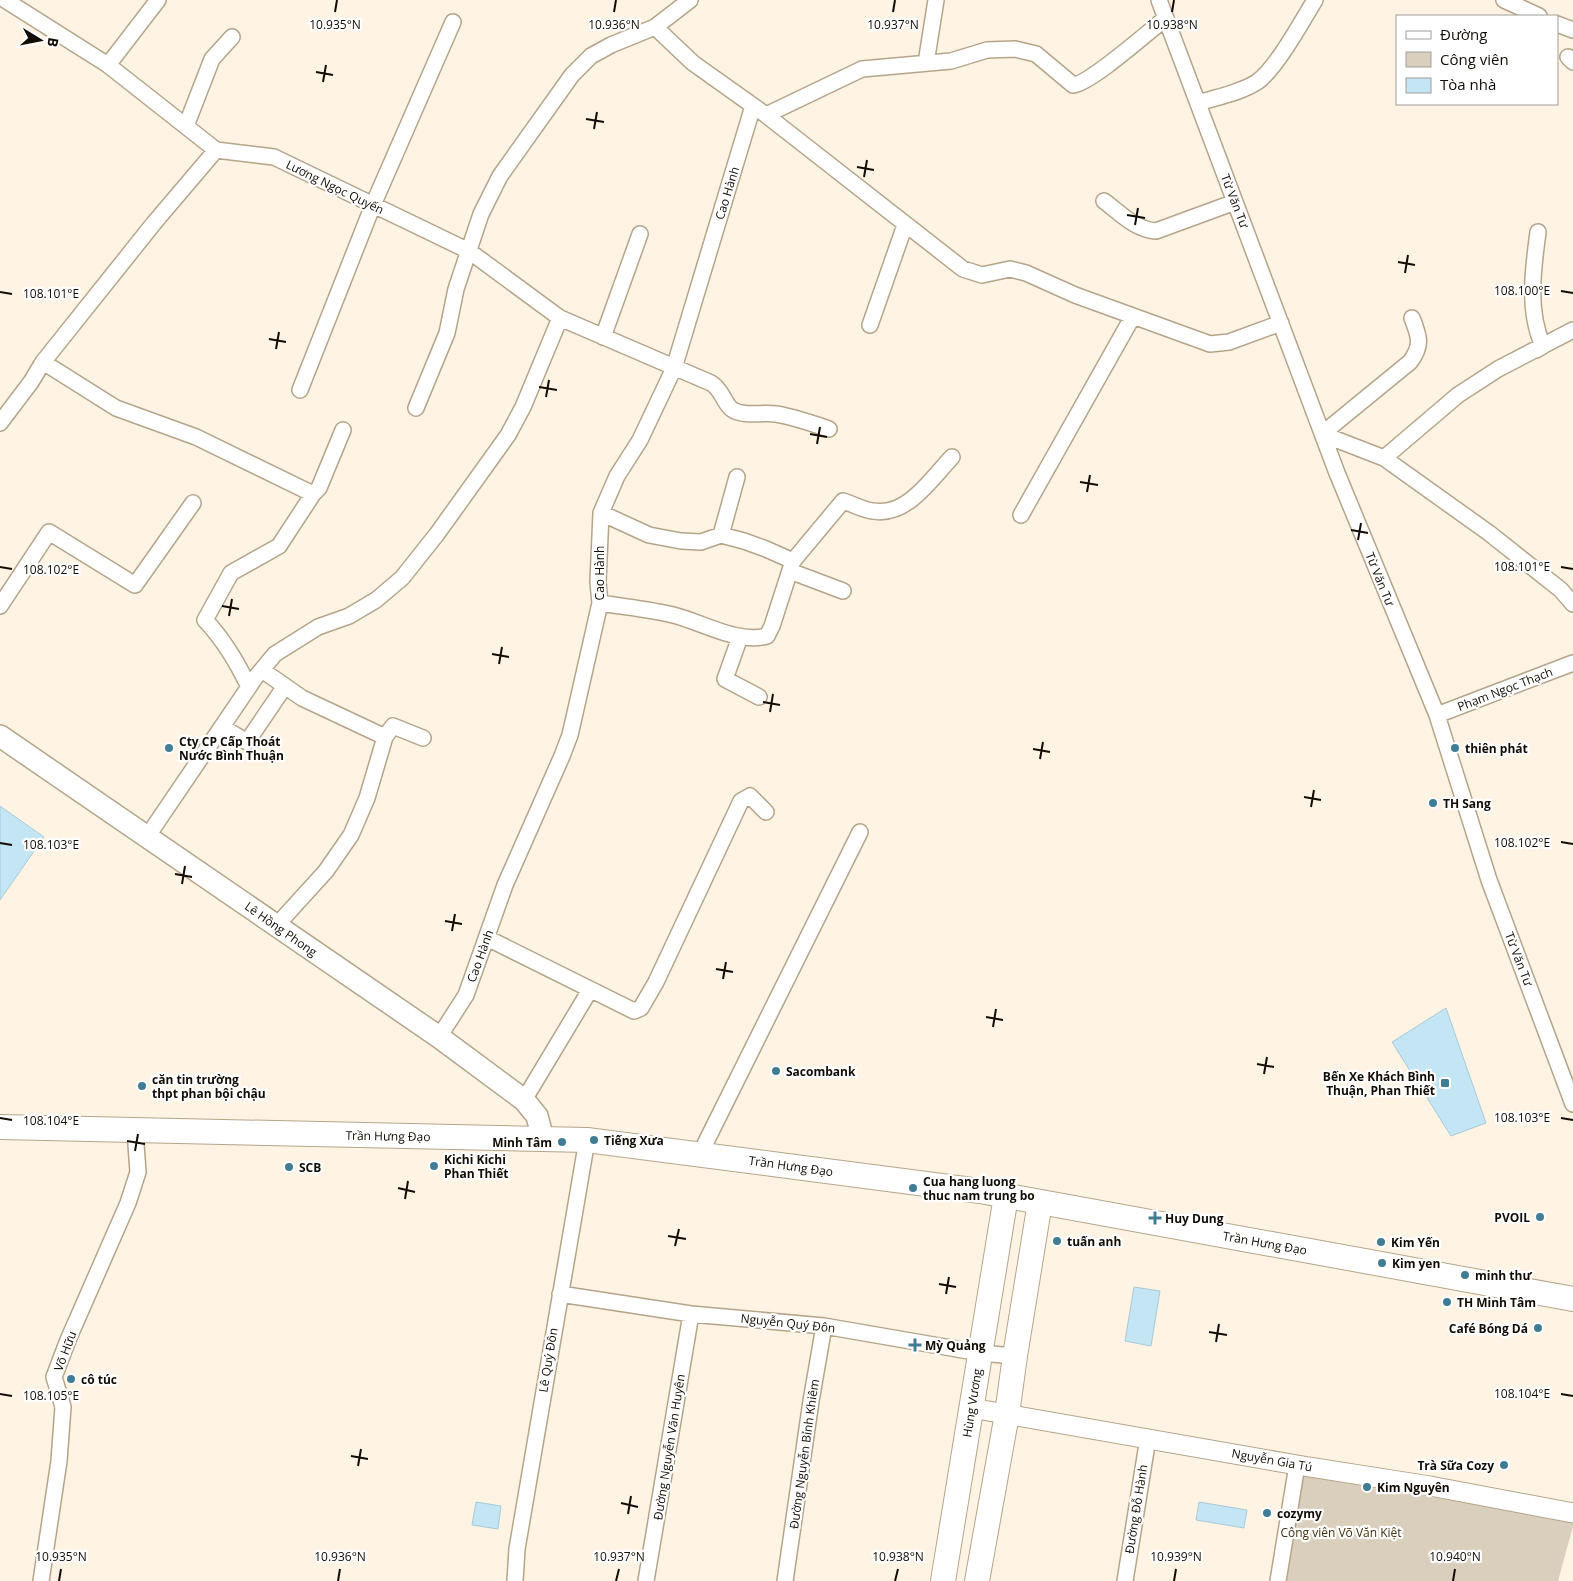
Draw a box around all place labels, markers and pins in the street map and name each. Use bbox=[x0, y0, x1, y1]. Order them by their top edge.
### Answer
place label: Cty CP Cấp Thoát Nước Bình Thuận bbox=[179, 733, 284, 764]
place label: thiên phát bbox=[1465, 740, 1528, 757]
marker: Cty CP Cấp Thoát Nước Bình Thuận bbox=[163, 742, 175, 754]
marker: thiên phát bbox=[1449, 742, 1461, 754]
place label: TH Sang bbox=[1443, 795, 1491, 812]
marker: TH Sang bbox=[1427, 797, 1439, 809]
place label: Sacombank bbox=[786, 1063, 856, 1080]
marker: Sacombank bbox=[770, 1065, 782, 1077]
place label: Bến Xe Khách Bình Thuận, Phan Thiết bbox=[1323, 1068, 1435, 1099]
place label: căn tin trường thpt phan bội chậu bbox=[152, 1071, 266, 1102]
marker: Bến Xe Khách Bình Thuận, Phan Thiết bbox=[1439, 1077, 1451, 1089]
marker: căn tin trường thpt phan bội chậu bbox=[136, 1080, 148, 1092]
place label: Tiếng Xưa bbox=[604, 1132, 664, 1149]
place label: Minh Tâm bbox=[492, 1134, 552, 1151]
marker: Tiếng Xưa bbox=[588, 1134, 600, 1146]
marker: Minh Tâm bbox=[556, 1136, 568, 1148]
place label: Kichi Kichi Phan Thiết bbox=[444, 1151, 508, 1182]
place label: SCB bbox=[299, 1159, 321, 1176]
marker: Kichi Kichi Phan Thiết bbox=[428, 1160, 440, 1172]
marker: SCB bbox=[283, 1161, 295, 1173]
place label: Cua hang luong thuc nam trung bo bbox=[923, 1173, 1035, 1204]
marker: Cua hang luong thuc nam trung bo bbox=[907, 1182, 919, 1194]
place label: PVOIL bbox=[1494, 1209, 1530, 1226]
place label: Huy Dung bbox=[1165, 1210, 1224, 1227]
marker: PVOIL bbox=[1534, 1211, 1546, 1223]
marker: Huy Dung bbox=[1149, 1212, 1161, 1224]
place label: tuấn anh bbox=[1067, 1233, 1121, 1250]
place label: Kim Yến bbox=[1391, 1234, 1440, 1251]
marker: tuấn anh bbox=[1051, 1235, 1063, 1247]
marker: Kim Yến bbox=[1375, 1236, 1387, 1248]
place label: Kim yen bbox=[1392, 1255, 1440, 1272]
marker: Kim yen bbox=[1376, 1257, 1388, 1269]
place label: minh thư bbox=[1475, 1267, 1532, 1284]
marker: minh thư bbox=[1459, 1269, 1471, 1281]
place label: TH Minh Tâm bbox=[1457, 1294, 1536, 1311]
marker: TH Minh Tâm bbox=[1441, 1296, 1453, 1308]
place label: Café Bóng Dá bbox=[1449, 1320, 1528, 1337]
marker: Café Bóng Dá bbox=[1532, 1322, 1544, 1334]
place label: Mỳ Quảng bbox=[925, 1337, 986, 1354]
marker: Mỳ Quảng bbox=[909, 1339, 921, 1351]
place label: cô túc bbox=[81, 1371, 117, 1388]
marker: cô túc bbox=[65, 1373, 77, 1385]
place label: Trà Sữa Cozy bbox=[1417, 1457, 1494, 1474]
marker: Trà Sữa Cozy bbox=[1498, 1459, 1510, 1471]
place label: Kim Nguyên bbox=[1377, 1479, 1450, 1496]
marker: Kim Nguyên bbox=[1361, 1481, 1373, 1493]
place label: cozymy bbox=[1277, 1505, 1322, 1522]
marker: cozymy bbox=[1261, 1507, 1273, 1519]

